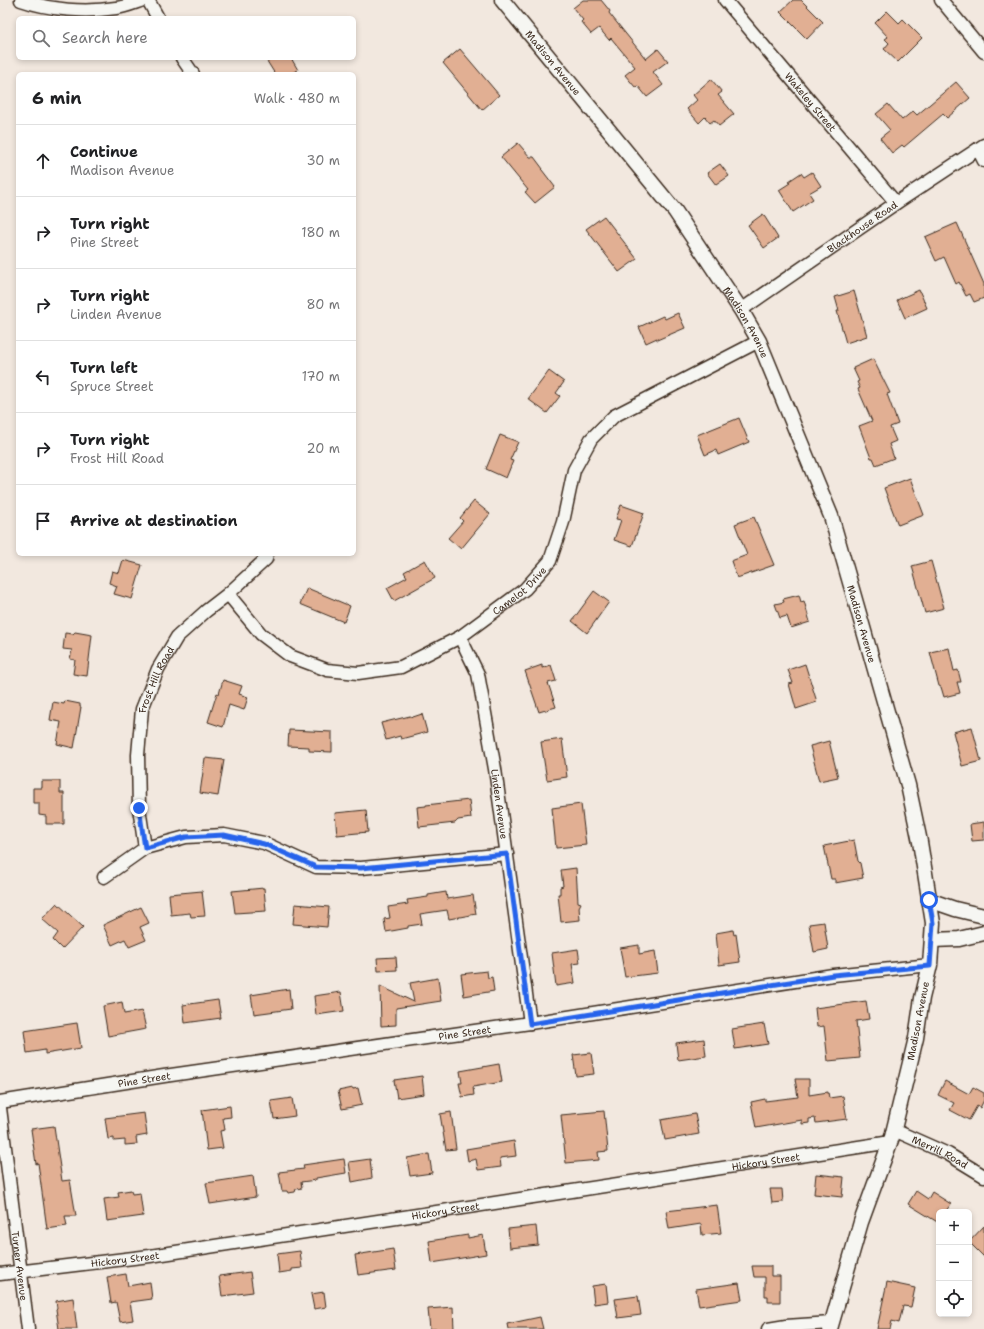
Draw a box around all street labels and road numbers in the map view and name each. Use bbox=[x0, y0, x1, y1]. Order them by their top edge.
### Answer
street label: Madison Avenue bbox=[523, 27, 584, 98]
street label: Wakeley Street bbox=[782, 69, 839, 134]
street label: Blackhouse Road bbox=[824, 197, 900, 255]
street label: Madison Avenue bbox=[721, 284, 772, 360]
street label: Camelot Drive bbox=[490, 563, 549, 618]
street label: Madison Avenue bbox=[845, 583, 879, 664]
street label: Frost Hill Road bbox=[135, 643, 177, 713]
street label: Linden Avenue bbox=[489, 768, 511, 840]
street label: Madison Avenue bbox=[904, 980, 932, 1062]
street label: Pine Street bbox=[438, 1022, 492, 1043]
street label: Pine Street bbox=[117, 1069, 171, 1090]
street label: Merrill Road bbox=[910, 1132, 971, 1172]
street label: Hickory Street bbox=[731, 1150, 801, 1173]
street label: Hickory Street bbox=[410, 1199, 481, 1222]
street label: Turner Avenue bbox=[9, 1230, 31, 1302]
street label: Hickory Street bbox=[90, 1248, 160, 1270]

